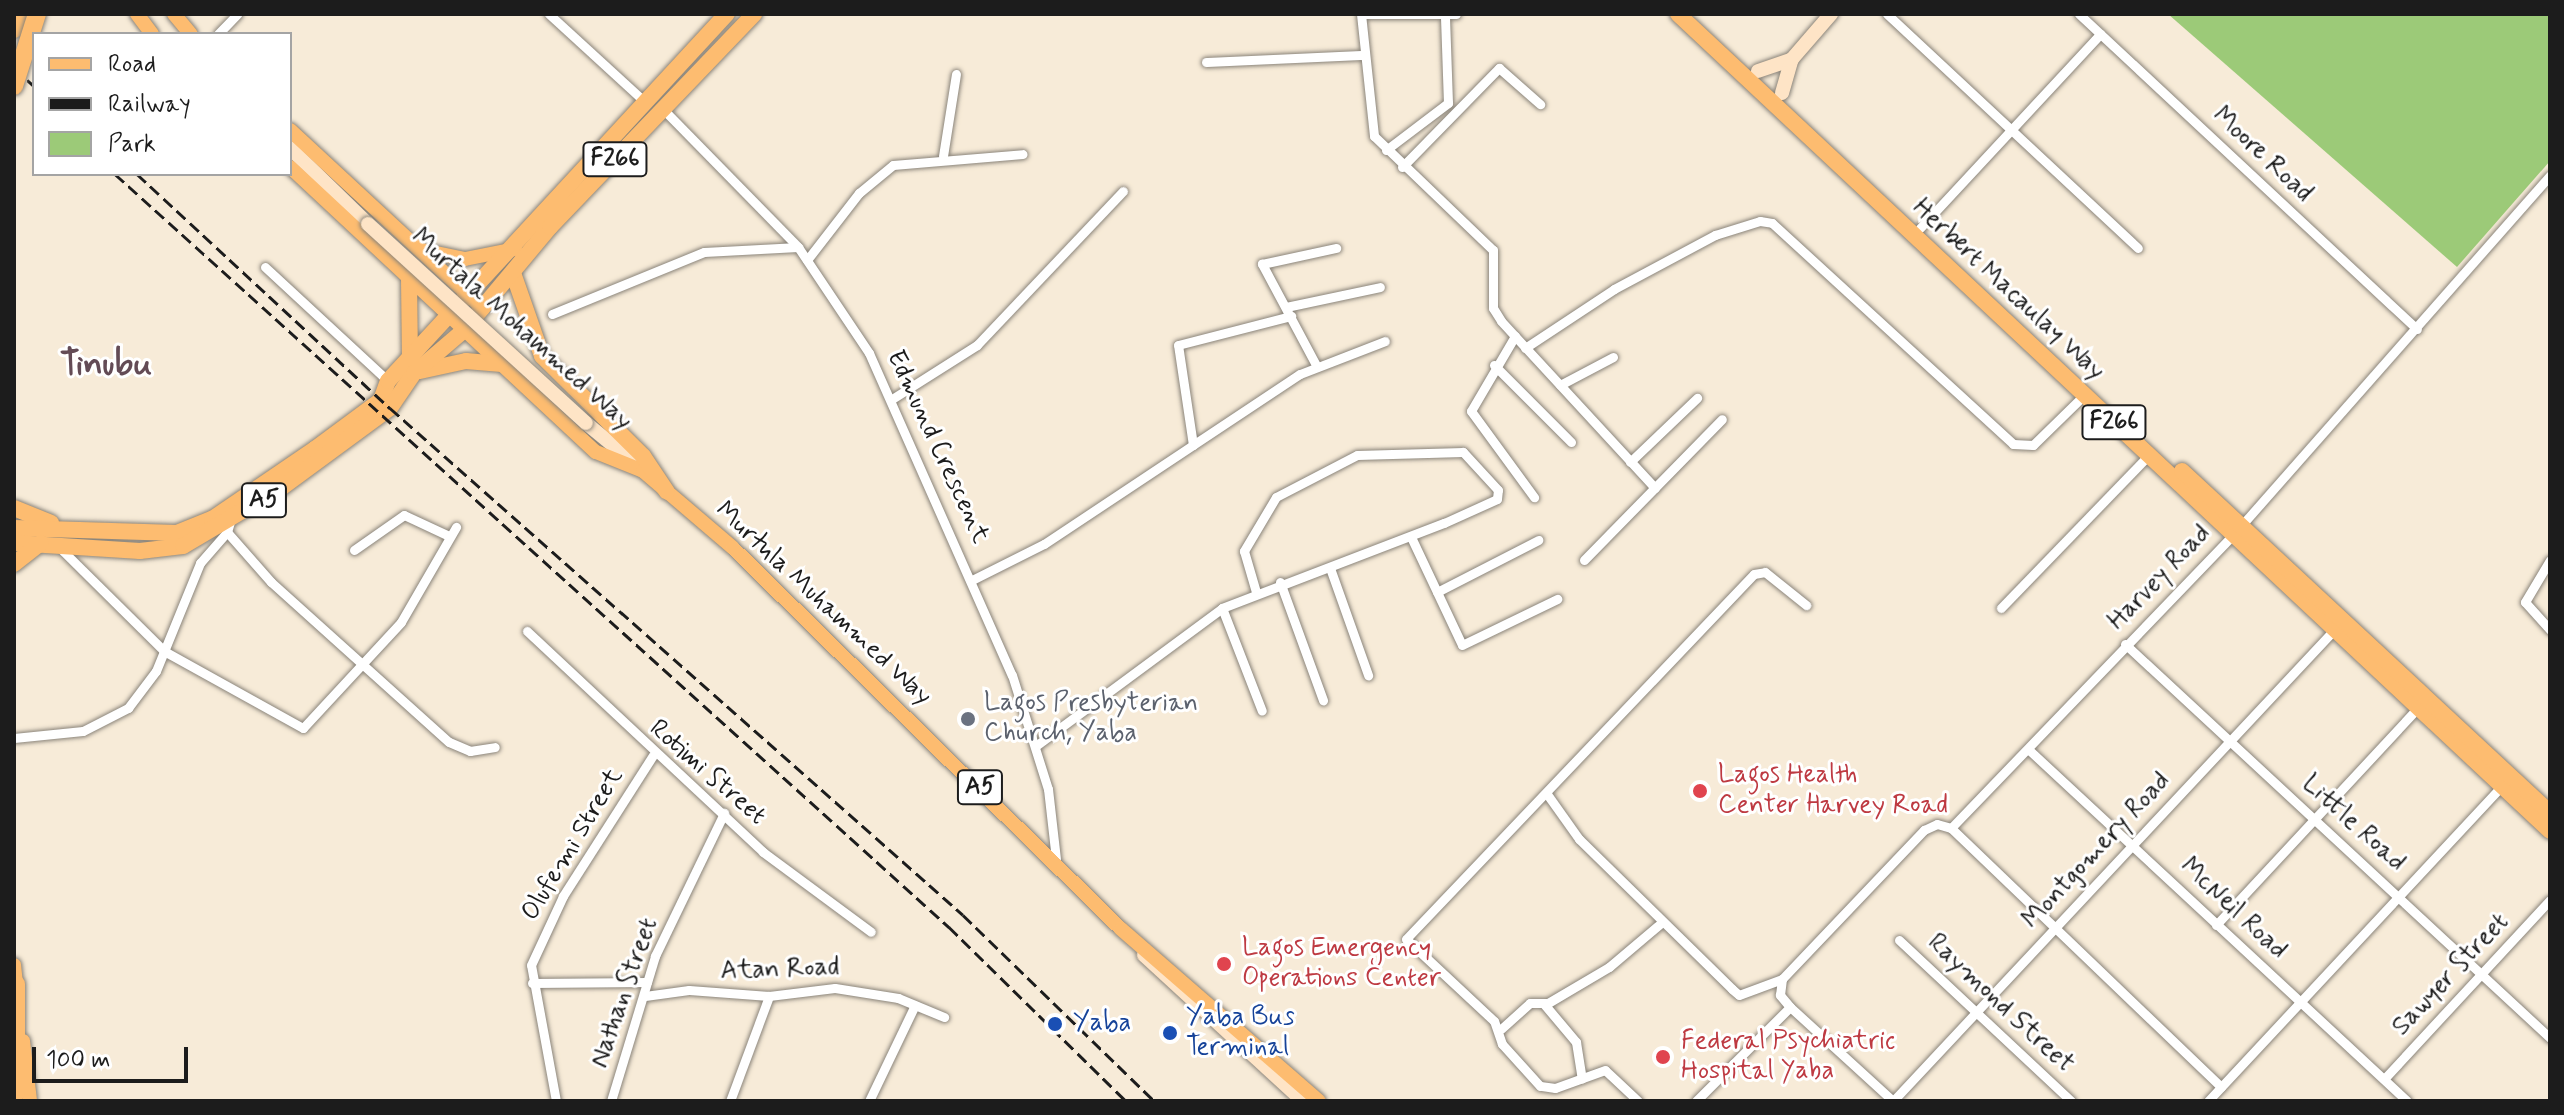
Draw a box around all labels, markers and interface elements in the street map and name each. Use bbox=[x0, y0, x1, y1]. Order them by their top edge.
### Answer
legend bbox=[32, 32, 292, 176]
text: Road bbox=[108, 49, 156, 80]
text: Railway bbox=[108, 89, 191, 120]
street label: Moore Road bbox=[2206, 101, 2318, 209]
text: Park bbox=[108, 129, 156, 160]
road number: F266 bbox=[581, 139, 649, 179]
street label: Herbert Macaulay Way bbox=[1904, 192, 2112, 388]
street label: Murtala Mohammed Way bbox=[403, 221, 639, 439]
district label: Tinubu bbox=[60, 345, 152, 385]
street label: Edmund Crescent bbox=[881, 350, 993, 544]
road number: F266 bbox=[2080, 402, 2148, 442]
road number: A5 bbox=[240, 480, 288, 520]
street label: Murtula Muhammed Way bbox=[706, 493, 940, 715]
street label: Harvey Road bbox=[2102, 519, 2218, 637]
place label: Lagos Presbyterian Church, Yaba bbox=[984, 688, 1198, 750]
marker: Lagos Presbyterian Church, Yaba bbox=[959, 710, 977, 728]
street label: Rotimi Street bbox=[640, 712, 774, 834]
place label: Lagos Health Center Harvey Road bbox=[1718, 760, 1941, 822]
street label: Olufemi Street bbox=[515, 763, 631, 927]
street label: Montgomery Road bbox=[2016, 766, 2178, 936]
road number: A5 bbox=[956, 767, 1004, 807]
street label: Little Road bbox=[2295, 770, 2411, 878]
marker: Lagos Health Center Harvey Road bbox=[1689, 780, 1711, 802]
street label: McNeil Road bbox=[2173, 852, 2293, 966]
street label: Sawyer Street bbox=[2385, 906, 2517, 1044]
street label: Nathan Street bbox=[584, 912, 666, 1074]
street label: Raymond Street bbox=[1921, 928, 2079, 1080]
place label: Lagos Emergency Operations Center bbox=[1242, 933, 1445, 994]
street label: Atan Road bbox=[720, 952, 840, 988]
marker: Lagos Emergency Operations Center bbox=[1213, 953, 1235, 975]
place label: Yaba Bus Terminal bbox=[1186, 1002, 1292, 1064]
place label: Yaba bbox=[1073, 1008, 1131, 1040]
marker: Yaba bbox=[1044, 1013, 1066, 1035]
marker: Yaba Bus Terminal bbox=[1161, 1024, 1179, 1042]
place label: Federal Psychiatric Hospital Yaba bbox=[1681, 1026, 1897, 1088]
scale bar bbox=[36, 1031, 192, 1081]
text: 100 m bbox=[46, 1045, 110, 1076]
marker: Federal Psychiatric Hospital Yaba bbox=[1652, 1046, 1674, 1068]

